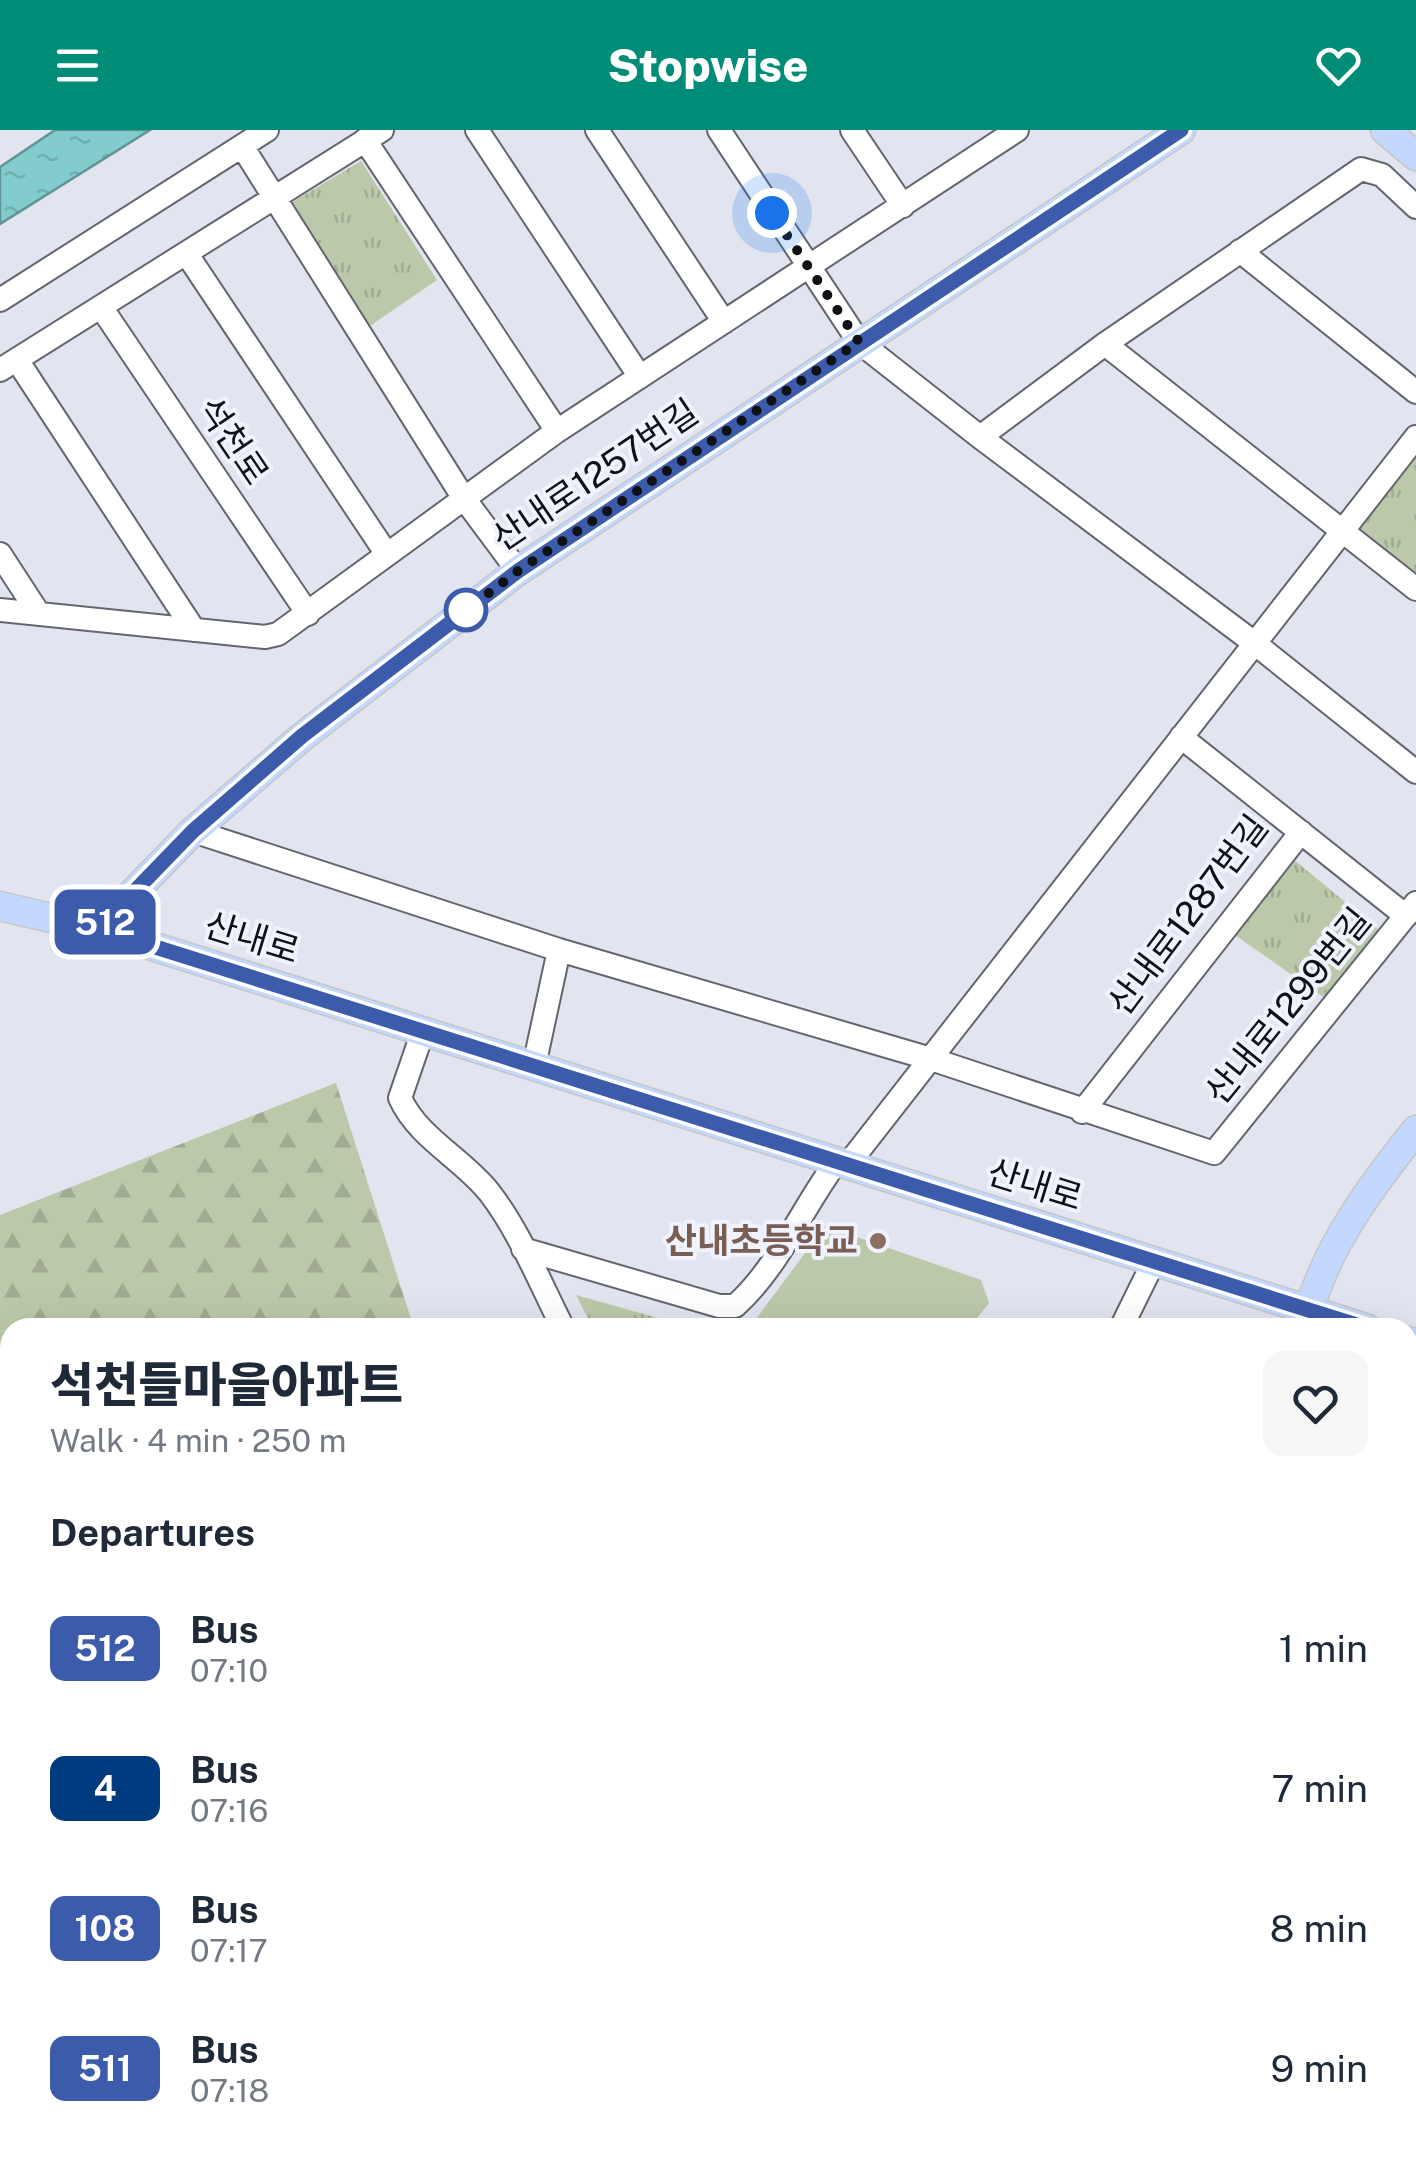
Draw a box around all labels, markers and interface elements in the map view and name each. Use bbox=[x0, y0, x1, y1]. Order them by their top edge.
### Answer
icon: menu bbox=[50, 38, 105, 93]
icon: heart bbox=[1311, 38, 1366, 93]
text: Stopwise bbox=[608, 39, 808, 92]
your location bbox=[747, 188, 797, 238]
street label: 석천로 bbox=[189, 389, 277, 492]
street label: 산내로1257번길 bbox=[484, 391, 705, 559]
unlabelled marker bbox=[445, 589, 487, 631]
street label: 산내로1287번길 bbox=[1099, 807, 1276, 1023]
line badge: 512 bbox=[48, 890, 162, 954]
street label: 산내로1299번길 bbox=[1196, 900, 1379, 1112]
text: 512 bbox=[75, 902, 135, 943]
street label: 산내로 bbox=[200, 904, 304, 971]
street label: 산내로 bbox=[983, 1151, 1087, 1218]
place label: 산내초등학교 bbox=[665, 1220, 858, 1261]
marker: 산내초등학교 bbox=[867, 1230, 889, 1252]
button: heart bbox=[1263, 1351, 1368, 1456]
text: 석천들마을아파트 bbox=[50, 1356, 403, 1413]
text: Walk · 4 min · 250 m bbox=[50, 1422, 346, 1459]
text: Departures bbox=[50, 1510, 255, 1555]
text: Bus bbox=[190, 1607, 259, 1652]
text: 1 min bbox=[1279, 1626, 1368, 1671]
text: 512 bbox=[75, 1628, 135, 1669]
text: 07:10 bbox=[190, 1652, 268, 1689]
text: Bus bbox=[190, 1747, 259, 1792]
text: 7 min bbox=[1271, 1766, 1368, 1811]
text: 4 bbox=[94, 1768, 116, 1809]
text: 07:16 bbox=[190, 1792, 268, 1829]
text: Bus bbox=[190, 1887, 259, 1932]
text: 8 min bbox=[1270, 1906, 1368, 1951]
text: 108 bbox=[75, 1908, 135, 1949]
text: 07:17 bbox=[190, 1932, 268, 1969]
text: Bus bbox=[190, 2027, 259, 2072]
text: 9 min bbox=[1271, 2046, 1368, 2091]
text: 511 bbox=[78, 2048, 132, 2089]
text: 07:18 bbox=[190, 2072, 269, 2109]

